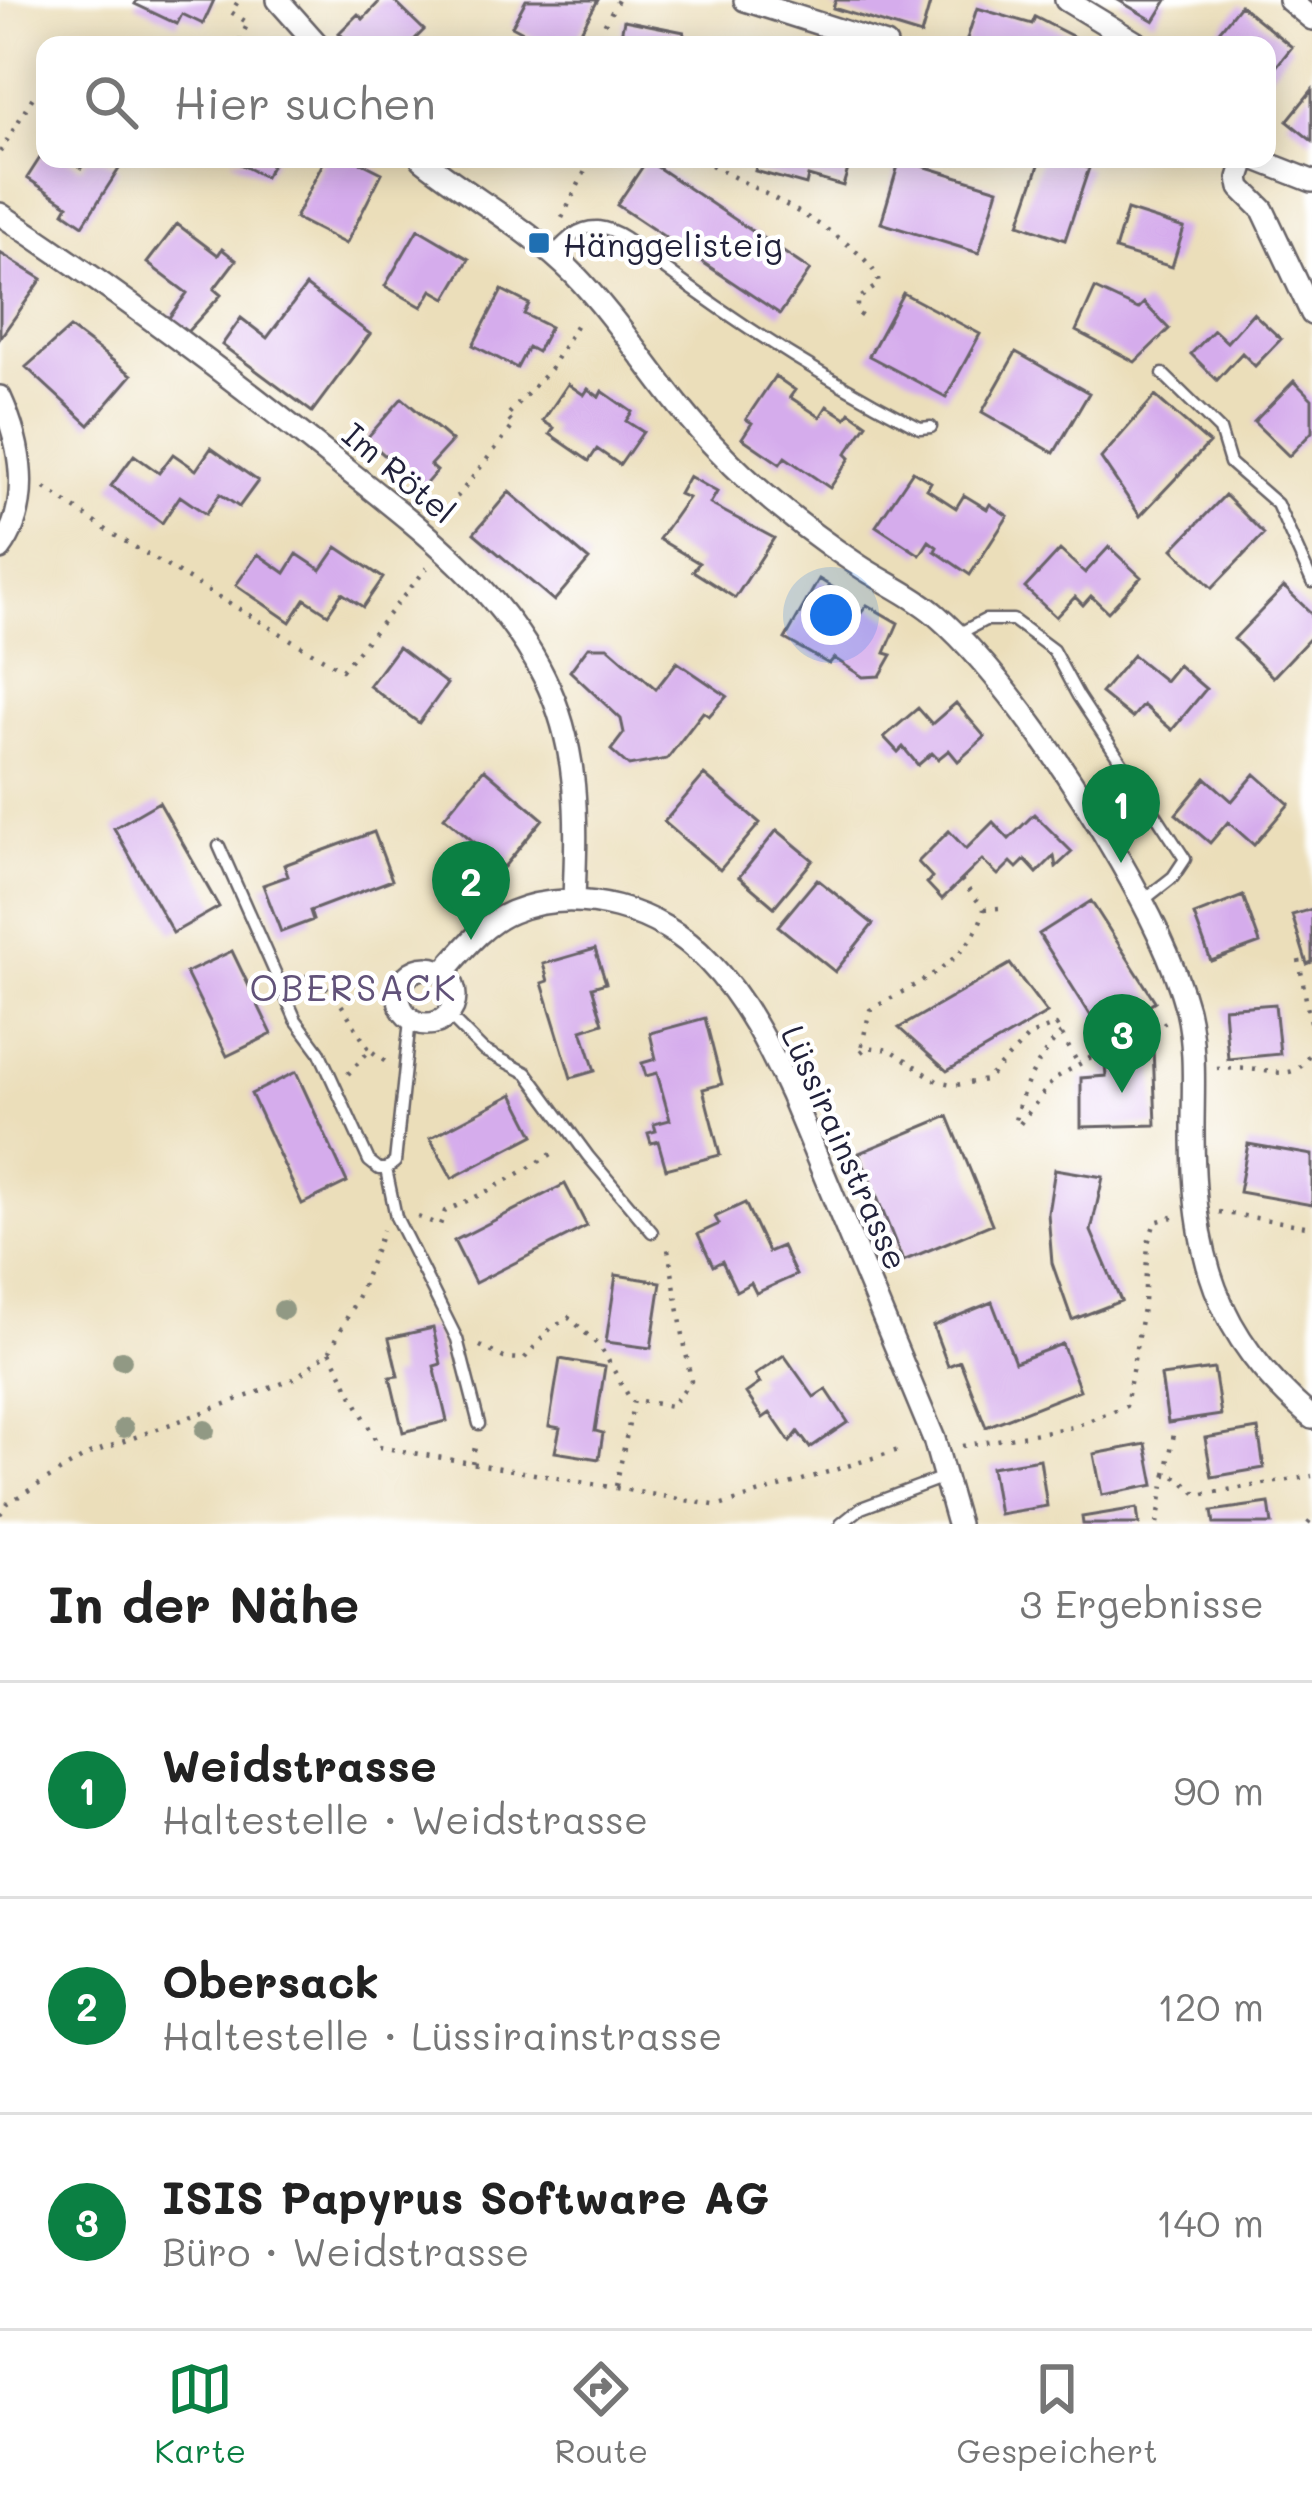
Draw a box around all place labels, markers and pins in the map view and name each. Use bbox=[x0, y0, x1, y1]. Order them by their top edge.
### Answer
place label: Hänggelisteig bbox=[563, 222, 783, 265]
marker: Hänggelisteig bbox=[526, 230, 552, 256]
pin: 1 bbox=[1082, 764, 1160, 863]
pin: 2 bbox=[432, 841, 510, 940]
pin: 3 bbox=[1083, 994, 1161, 1093]

